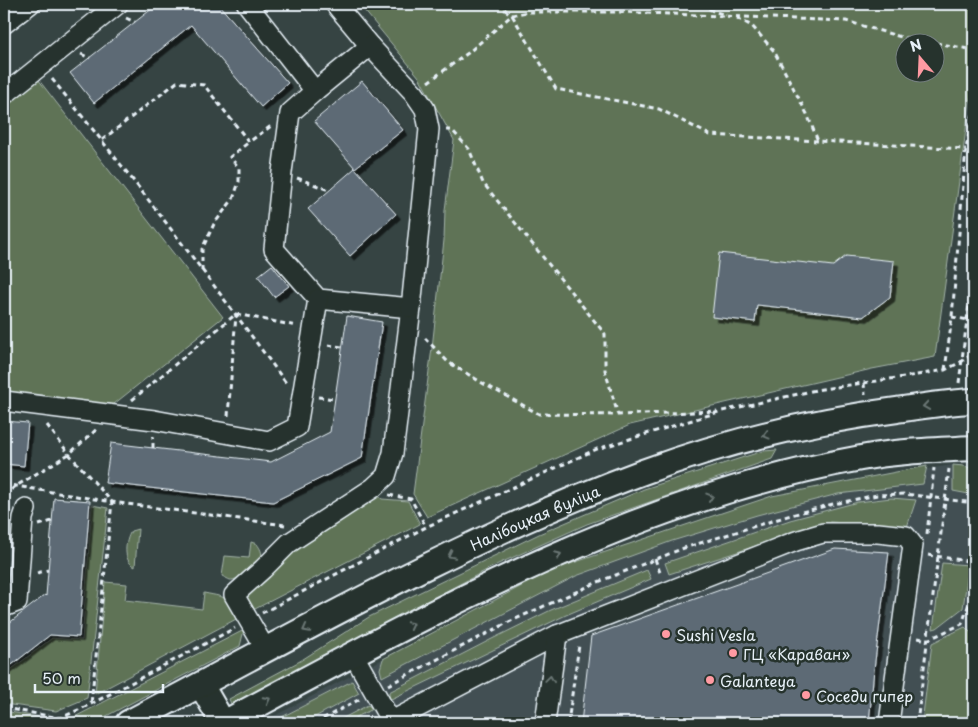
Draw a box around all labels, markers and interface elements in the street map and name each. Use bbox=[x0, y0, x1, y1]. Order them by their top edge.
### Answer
north arrow bbox=[896, 32, 946, 82]
text: N bbox=[907, 34, 924, 57]
one-way arrow bbox=[921, 400, 929, 411]
one-way arrow bbox=[762, 429, 771, 440]
street label: Налібоцкая вуліца bbox=[466, 478, 604, 556]
one-way arrow bbox=[705, 492, 713, 502]
one-way arrow bbox=[447, 548, 456, 559]
one-way arrow bbox=[553, 550, 562, 561]
one-way arrow bbox=[406, 621, 415, 631]
one-way arrow bbox=[303, 622, 312, 632]
place label: Sushi Vesla bbox=[676, 623, 756, 646]
marker: Sushi Vesla bbox=[660, 628, 672, 640]
place label: ГЦ «Караван» bbox=[743, 642, 850, 665]
marker: ГЦ «Караван» bbox=[727, 647, 739, 659]
scale bar bbox=[35, 662, 162, 694]
text: 50 m bbox=[42, 666, 81, 689]
place label: Galanteya bbox=[720, 669, 796, 692]
marker: Galanteya bbox=[704, 674, 716, 686]
one-way arrow bbox=[545, 675, 555, 683]
place label: Соседи гипер bbox=[816, 684, 913, 707]
marker: Соседи гипер bbox=[800, 689, 812, 701]
one-way arrow bbox=[262, 696, 271, 706]

